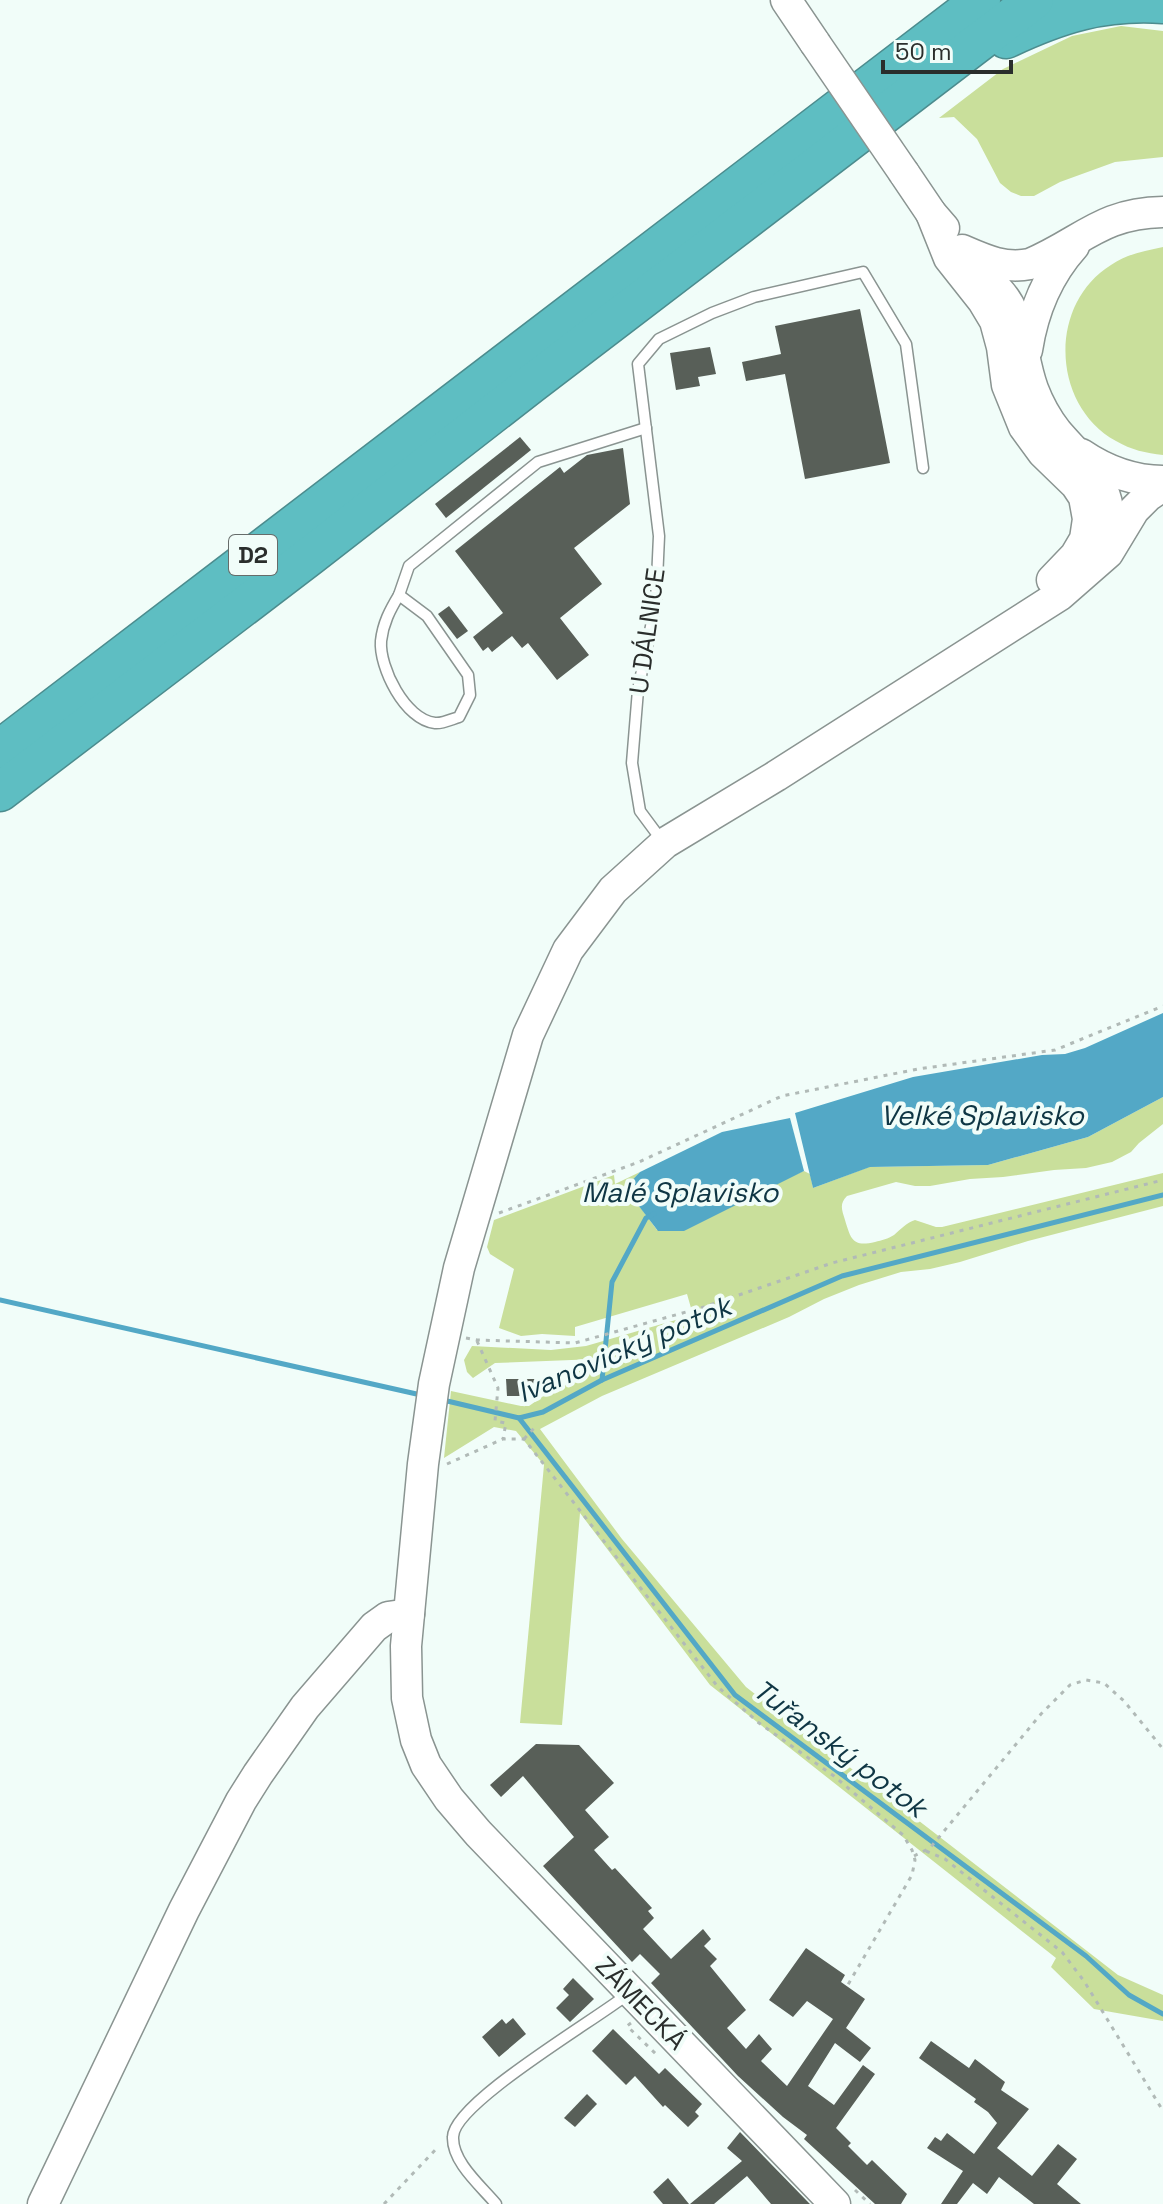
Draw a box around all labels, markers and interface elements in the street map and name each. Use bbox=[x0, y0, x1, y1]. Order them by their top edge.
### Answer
scale bar bbox=[883, 24, 1011, 74]
text: 50 m bbox=[895, 36, 952, 67]
road number: D2 bbox=[229, 535, 277, 575]
street label: U DÁLNICE bbox=[621, 566, 673, 696]
water label: Velké Splavisko bbox=[880, 1097, 1084, 1133]
water label: Malé Splavisko bbox=[582, 1174, 779, 1210]
water label: Ivanovický potok bbox=[512, 1287, 739, 1410]
water label: Tuřanský potok bbox=[746, 1671, 936, 1827]
street label: ZÁMECKÁ bbox=[588, 1949, 694, 2057]

